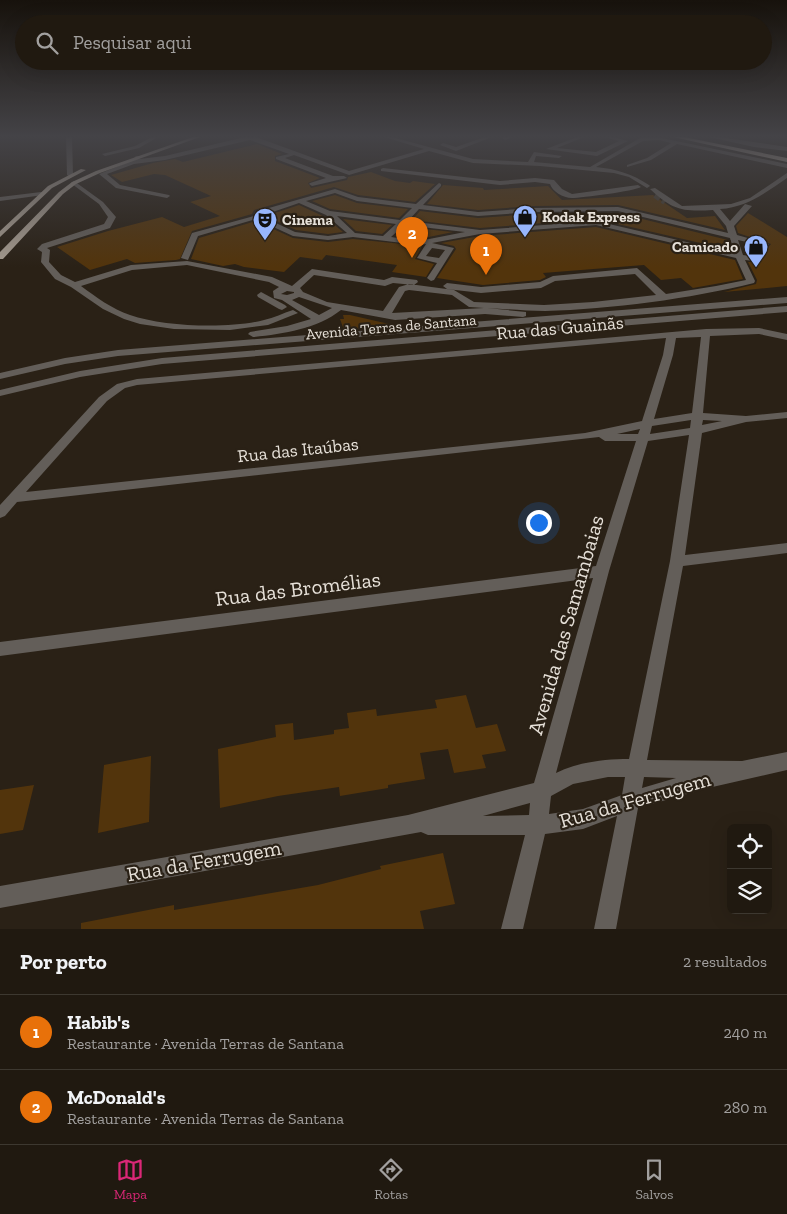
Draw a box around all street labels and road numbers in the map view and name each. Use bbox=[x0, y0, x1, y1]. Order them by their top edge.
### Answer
street label: Avenida Terras de Santana bbox=[305, 311, 477, 343]
street label: Rua das Guainãs bbox=[495, 311, 625, 345]
street label: Rua das Itaúbas bbox=[236, 433, 360, 467]
street label: Avenida das Samambaias bbox=[522, 512, 609, 737]
street label: Rua das Bromélias bbox=[214, 566, 382, 611]
street label: Rua da Ferrugem bbox=[556, 766, 713, 833]
street label: Rua da Ferrugem bbox=[125, 835, 283, 886]

